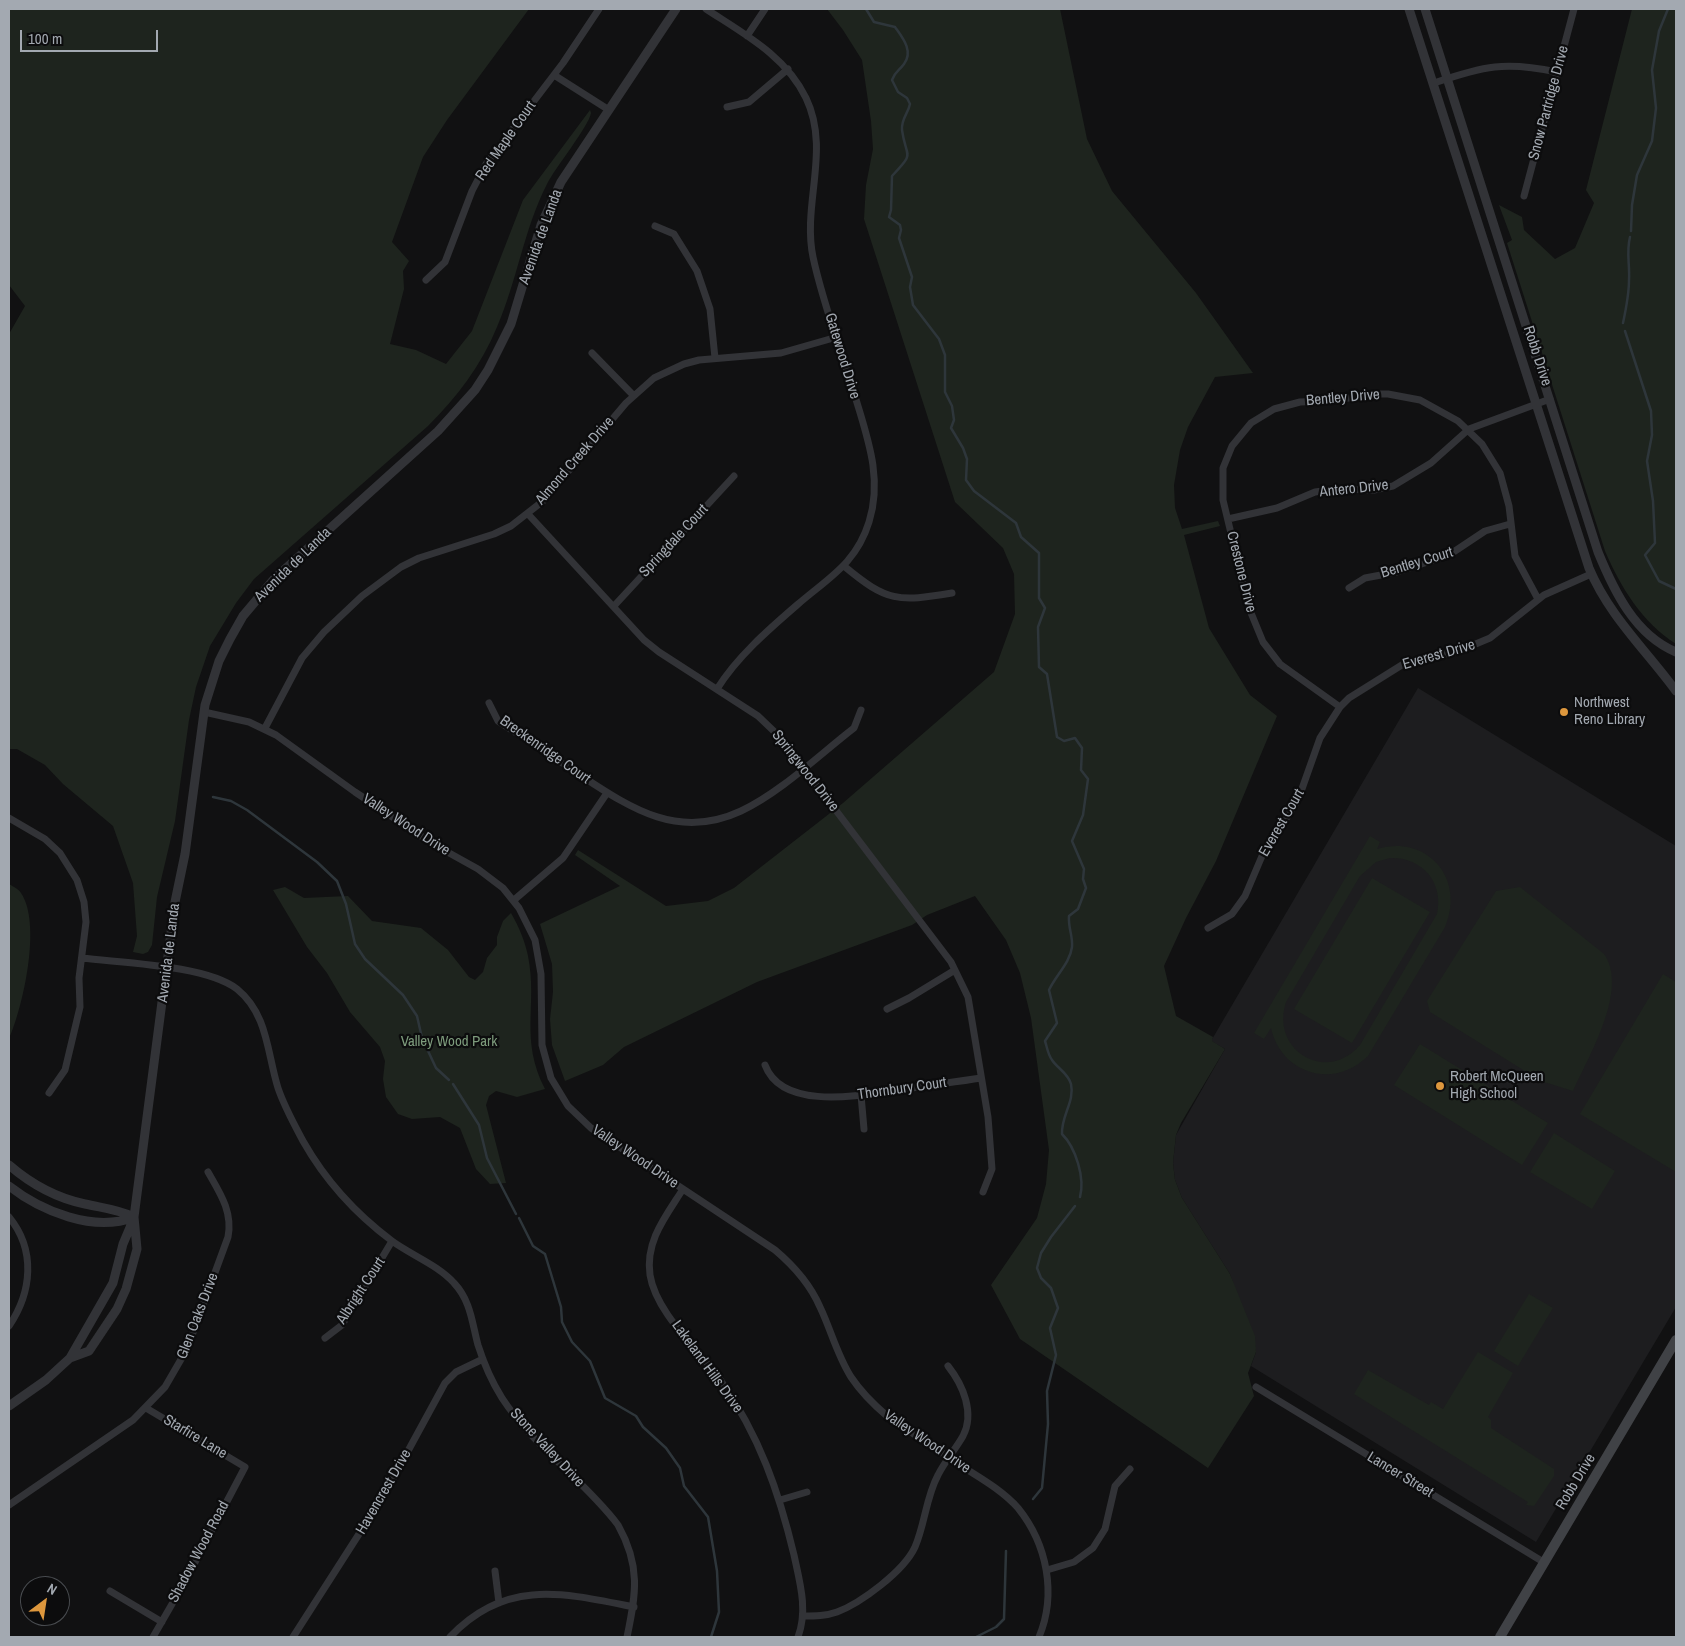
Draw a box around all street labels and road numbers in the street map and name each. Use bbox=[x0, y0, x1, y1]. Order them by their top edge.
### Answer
street label: Snow Partridge Drive bbox=[1525, 44, 1573, 162]
street label: Red Maple Court bbox=[472, 98, 540, 184]
street label: Avenida de Landa bbox=[516, 187, 566, 287]
street label: Gatewood Drive bbox=[820, 311, 864, 401]
street label: Robb Drive bbox=[1519, 324, 1555, 388]
street label: Bentley Drive bbox=[1305, 386, 1381, 410]
street label: Almond Creek Drive bbox=[532, 413, 618, 509]
street label: Antero Drive bbox=[1319, 476, 1389, 502]
street label: Springdale Court bbox=[636, 501, 712, 581]
street label: Avenida de Landa bbox=[251, 524, 335, 606]
street label: Crestone Drive bbox=[1222, 530, 1260, 614]
street label: Bentley Court bbox=[1379, 543, 1455, 583]
street label: Everest Drive bbox=[1401, 636, 1477, 674]
street label: Breckenridge Court bbox=[496, 712, 594, 788]
street label: Springwood Drive bbox=[768, 727, 842, 815]
street label: Everest Court bbox=[1255, 786, 1309, 860]
street label: Valley Wood Drive bbox=[359, 790, 453, 860]
street label: Avenida de Landa bbox=[154, 902, 184, 1004]
street label: Thornbury Court bbox=[856, 1074, 948, 1104]
street label: Valley Wood Drive bbox=[588, 1121, 682, 1193]
street label: Albright Court bbox=[333, 1254, 389, 1328]
street label: Glen Oaks Drive bbox=[173, 1270, 223, 1362]
street label: Lakeland Hills Drive bbox=[667, 1317, 747, 1417]
street label: Stone Valley Drive bbox=[506, 1405, 588, 1491]
street label: Valley Wood Drive bbox=[880, 1406, 974, 1478]
street label: Starfire Lane bbox=[160, 1411, 230, 1463]
street label: Havencrest Drive bbox=[352, 1446, 416, 1538]
street label: Lancer Street bbox=[1364, 1448, 1436, 1502]
street label: Robb Drive bbox=[1552, 1451, 1600, 1513]
street label: Shadow Wood Road bbox=[165, 1498, 233, 1606]

